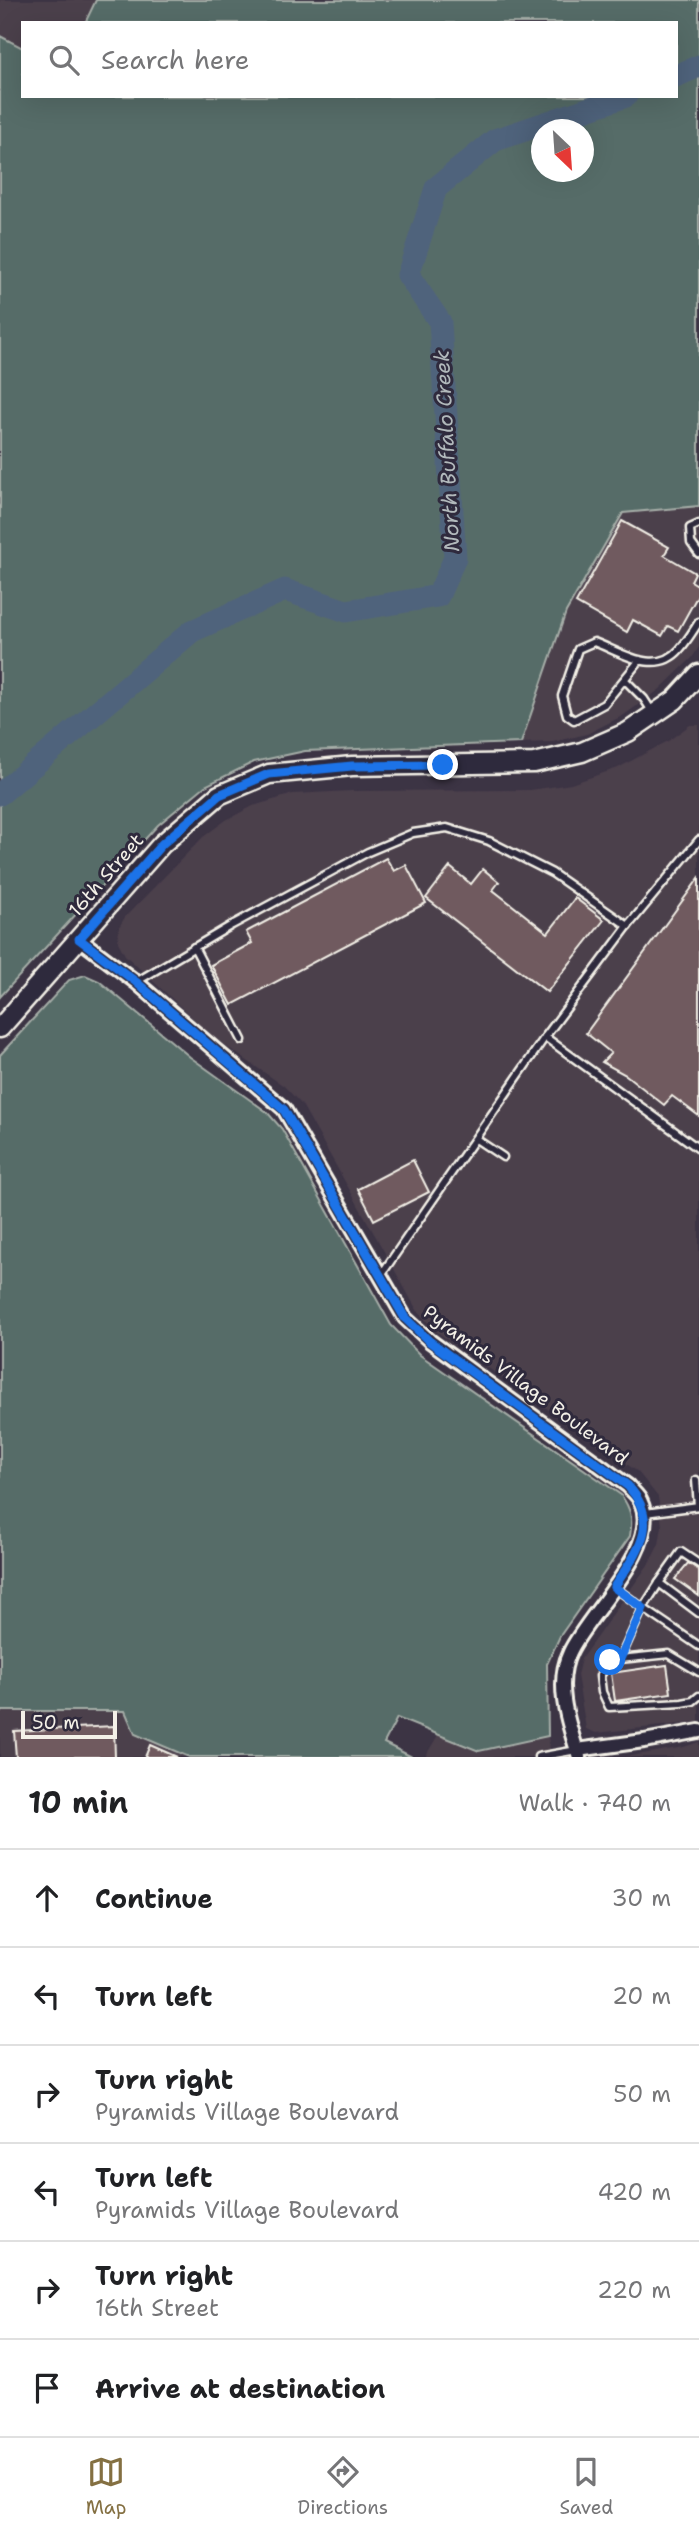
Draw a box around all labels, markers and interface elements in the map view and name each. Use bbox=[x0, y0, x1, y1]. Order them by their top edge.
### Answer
search box bbox=[21, 21, 678, 98]
icon: search bbox=[45, 41, 83, 79]
text: Search here bbox=[101, 42, 250, 77]
north arrow bbox=[531, 119, 594, 182]
water label: North Buffalo Creek bbox=[428, 349, 466, 553]
route end bbox=[427, 749, 458, 780]
street label: 16th Street bbox=[63, 828, 149, 922]
street label: Pyramids Village Boulevard bbox=[418, 1299, 634, 1471]
route start bbox=[594, 1644, 625, 1675]
scale bar bbox=[21, 1708, 117, 1740]
text: 50 m bbox=[32, 1710, 80, 1735]
text: 10 min bbox=[28, 1782, 128, 1823]
text: Walk · 740 m bbox=[519, 1788, 671, 1818]
icon: ahead bbox=[28, 1879, 66, 1917]
text: Continue bbox=[95, 1881, 213, 1916]
text: 30 m bbox=[612, 1883, 671, 1913]
icon: left bbox=[28, 1977, 66, 2015]
text: Turn left bbox=[95, 1979, 212, 2014]
text: 20 m bbox=[612, 1981, 671, 2011]
text: Turn right bbox=[95, 2062, 233, 2097]
icon: right bbox=[28, 2075, 66, 2113]
text: 50 m bbox=[613, 2079, 671, 2109]
text: Pyramids Village Boulevard bbox=[95, 2097, 399, 2127]
text: Turn left bbox=[95, 2160, 212, 2195]
icon: left bbox=[28, 2173, 66, 2211]
text: 420 m bbox=[597, 2177, 671, 2207]
text: Pyramids Village Boulevard bbox=[95, 2195, 399, 2225]
text: Turn right bbox=[95, 2258, 233, 2293]
icon: right bbox=[28, 2271, 66, 2309]
text: 220 m bbox=[597, 2275, 671, 2305]
text: 16th Street bbox=[95, 2293, 219, 2323]
icon: arrive bbox=[28, 2369, 66, 2407]
text: Arrive at destination bbox=[95, 2371, 385, 2406]
tab: Map bbox=[86, 2453, 126, 2520]
tab: Directions bbox=[298, 2453, 388, 2520]
tab: Saved bbox=[559, 2453, 613, 2520]

